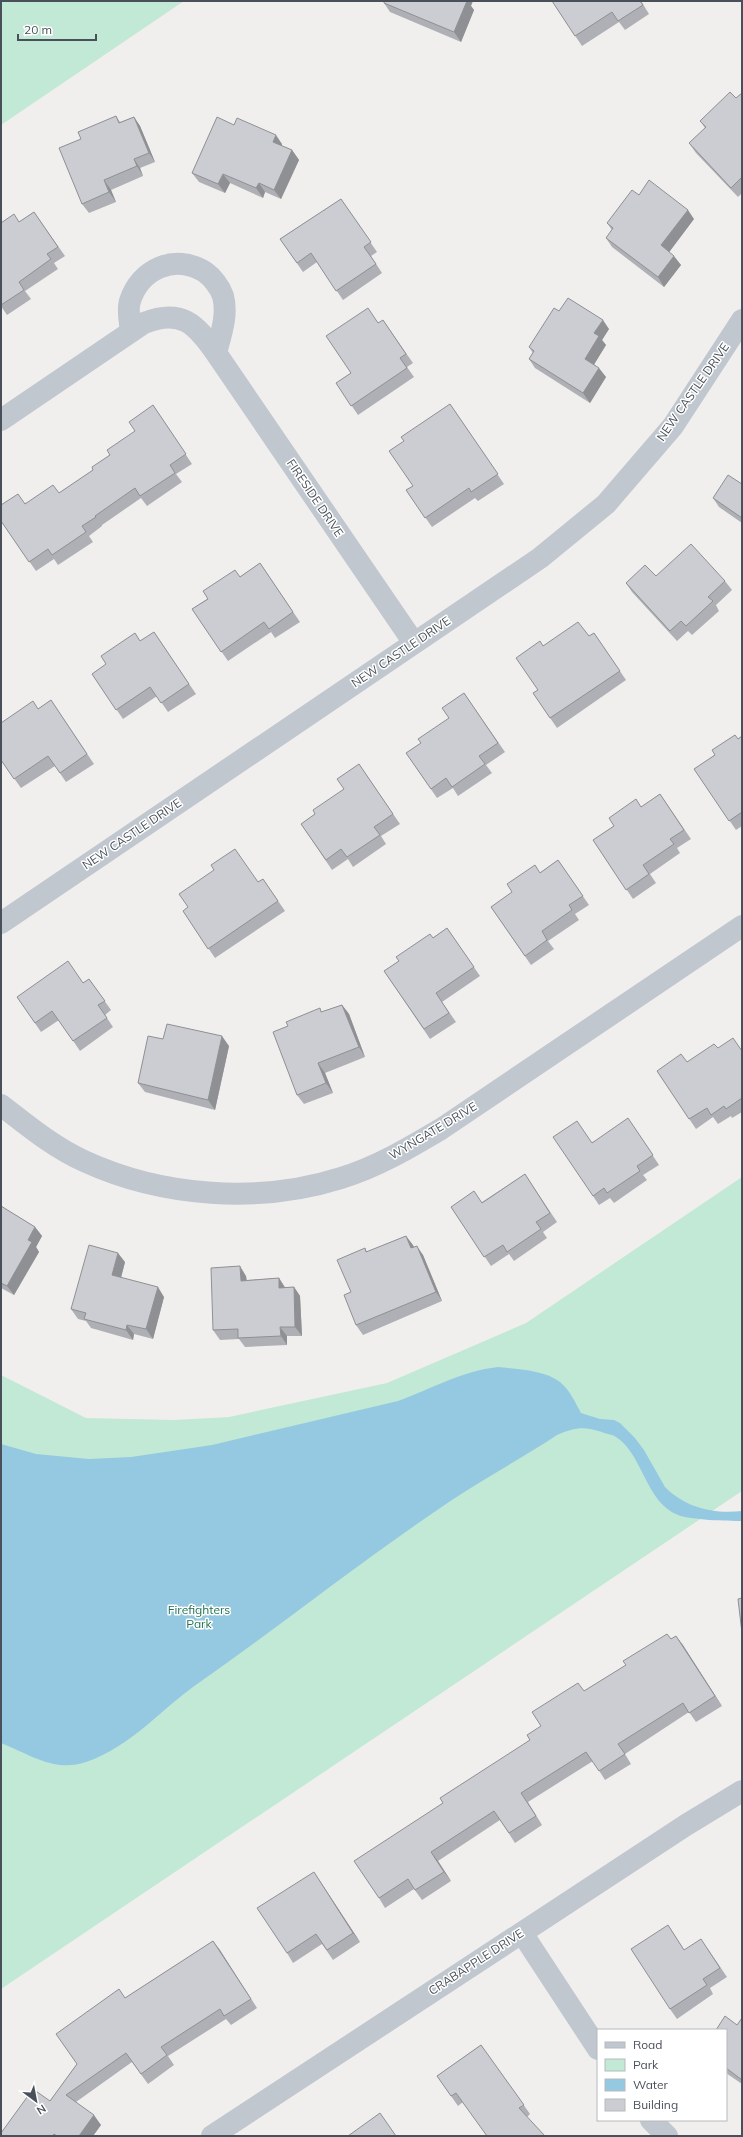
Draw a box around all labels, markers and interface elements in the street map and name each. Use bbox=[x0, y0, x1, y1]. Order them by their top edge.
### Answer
scale bar bbox=[18, 16, 96, 42]
text: 20 m bbox=[24, 22, 52, 37]
street label: NEW CASTLE DRIVE bbox=[653, 340, 732, 444]
street label: FIRESIDE DRIVE bbox=[284, 456, 347, 539]
street label: NEW CASTLE DRIVE bbox=[348, 613, 453, 690]
street label: NEW CASTLE DRIVE bbox=[79, 795, 184, 872]
street label: WYNGATE DRIVE bbox=[386, 1098, 479, 1163]
park label: Firefighters Park bbox=[168, 1602, 230, 1631]
street label: CRABAPPLE DRIVE bbox=[425, 1925, 526, 1998]
legend bbox=[597, 2029, 727, 2121]
text: Road bbox=[633, 2037, 662, 2052]
text: Park bbox=[633, 2057, 659, 2072]
text: Water bbox=[633, 2077, 669, 2092]
north arrow bbox=[16, 2081, 56, 2121]
text: Building bbox=[633, 2097, 678, 2112]
text: N bbox=[34, 2101, 49, 2118]

